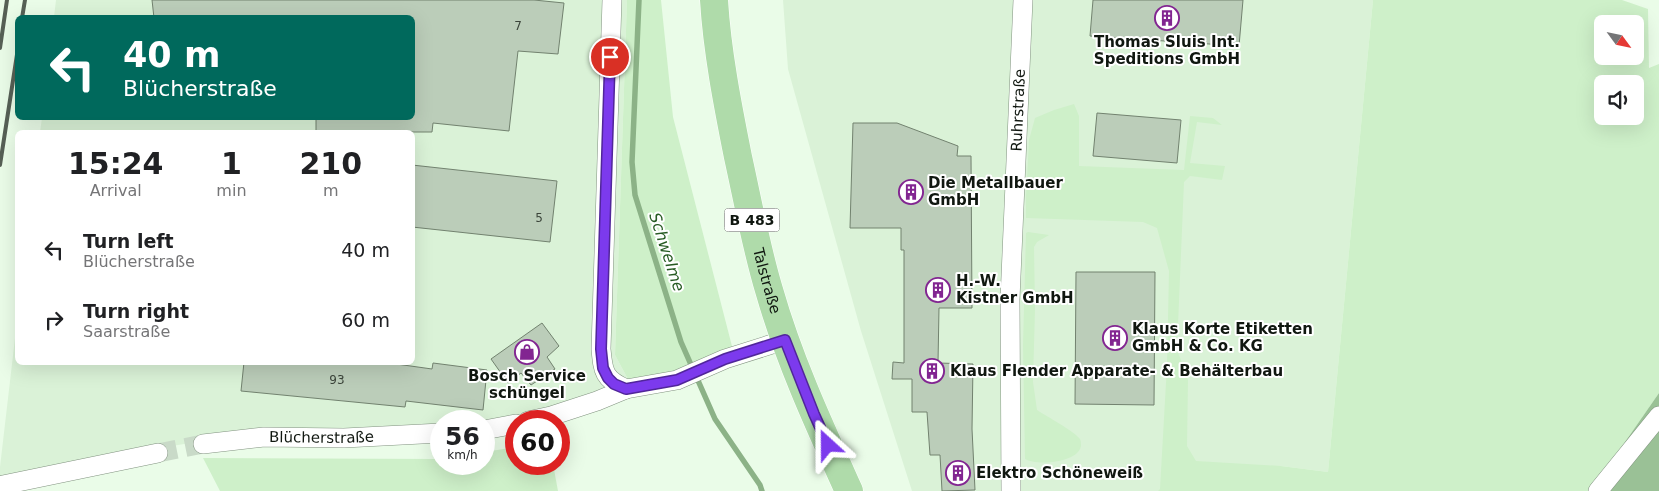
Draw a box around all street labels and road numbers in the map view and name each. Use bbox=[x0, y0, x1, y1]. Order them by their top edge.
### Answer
street label: Ruhrstraße bbox=[1007, 68, 1029, 152]
road number: B 483 bbox=[724, 208, 780, 232]
street label: Talstraße bbox=[749, 245, 785, 316]
street label: Blücherstraße bbox=[269, 427, 374, 447]

